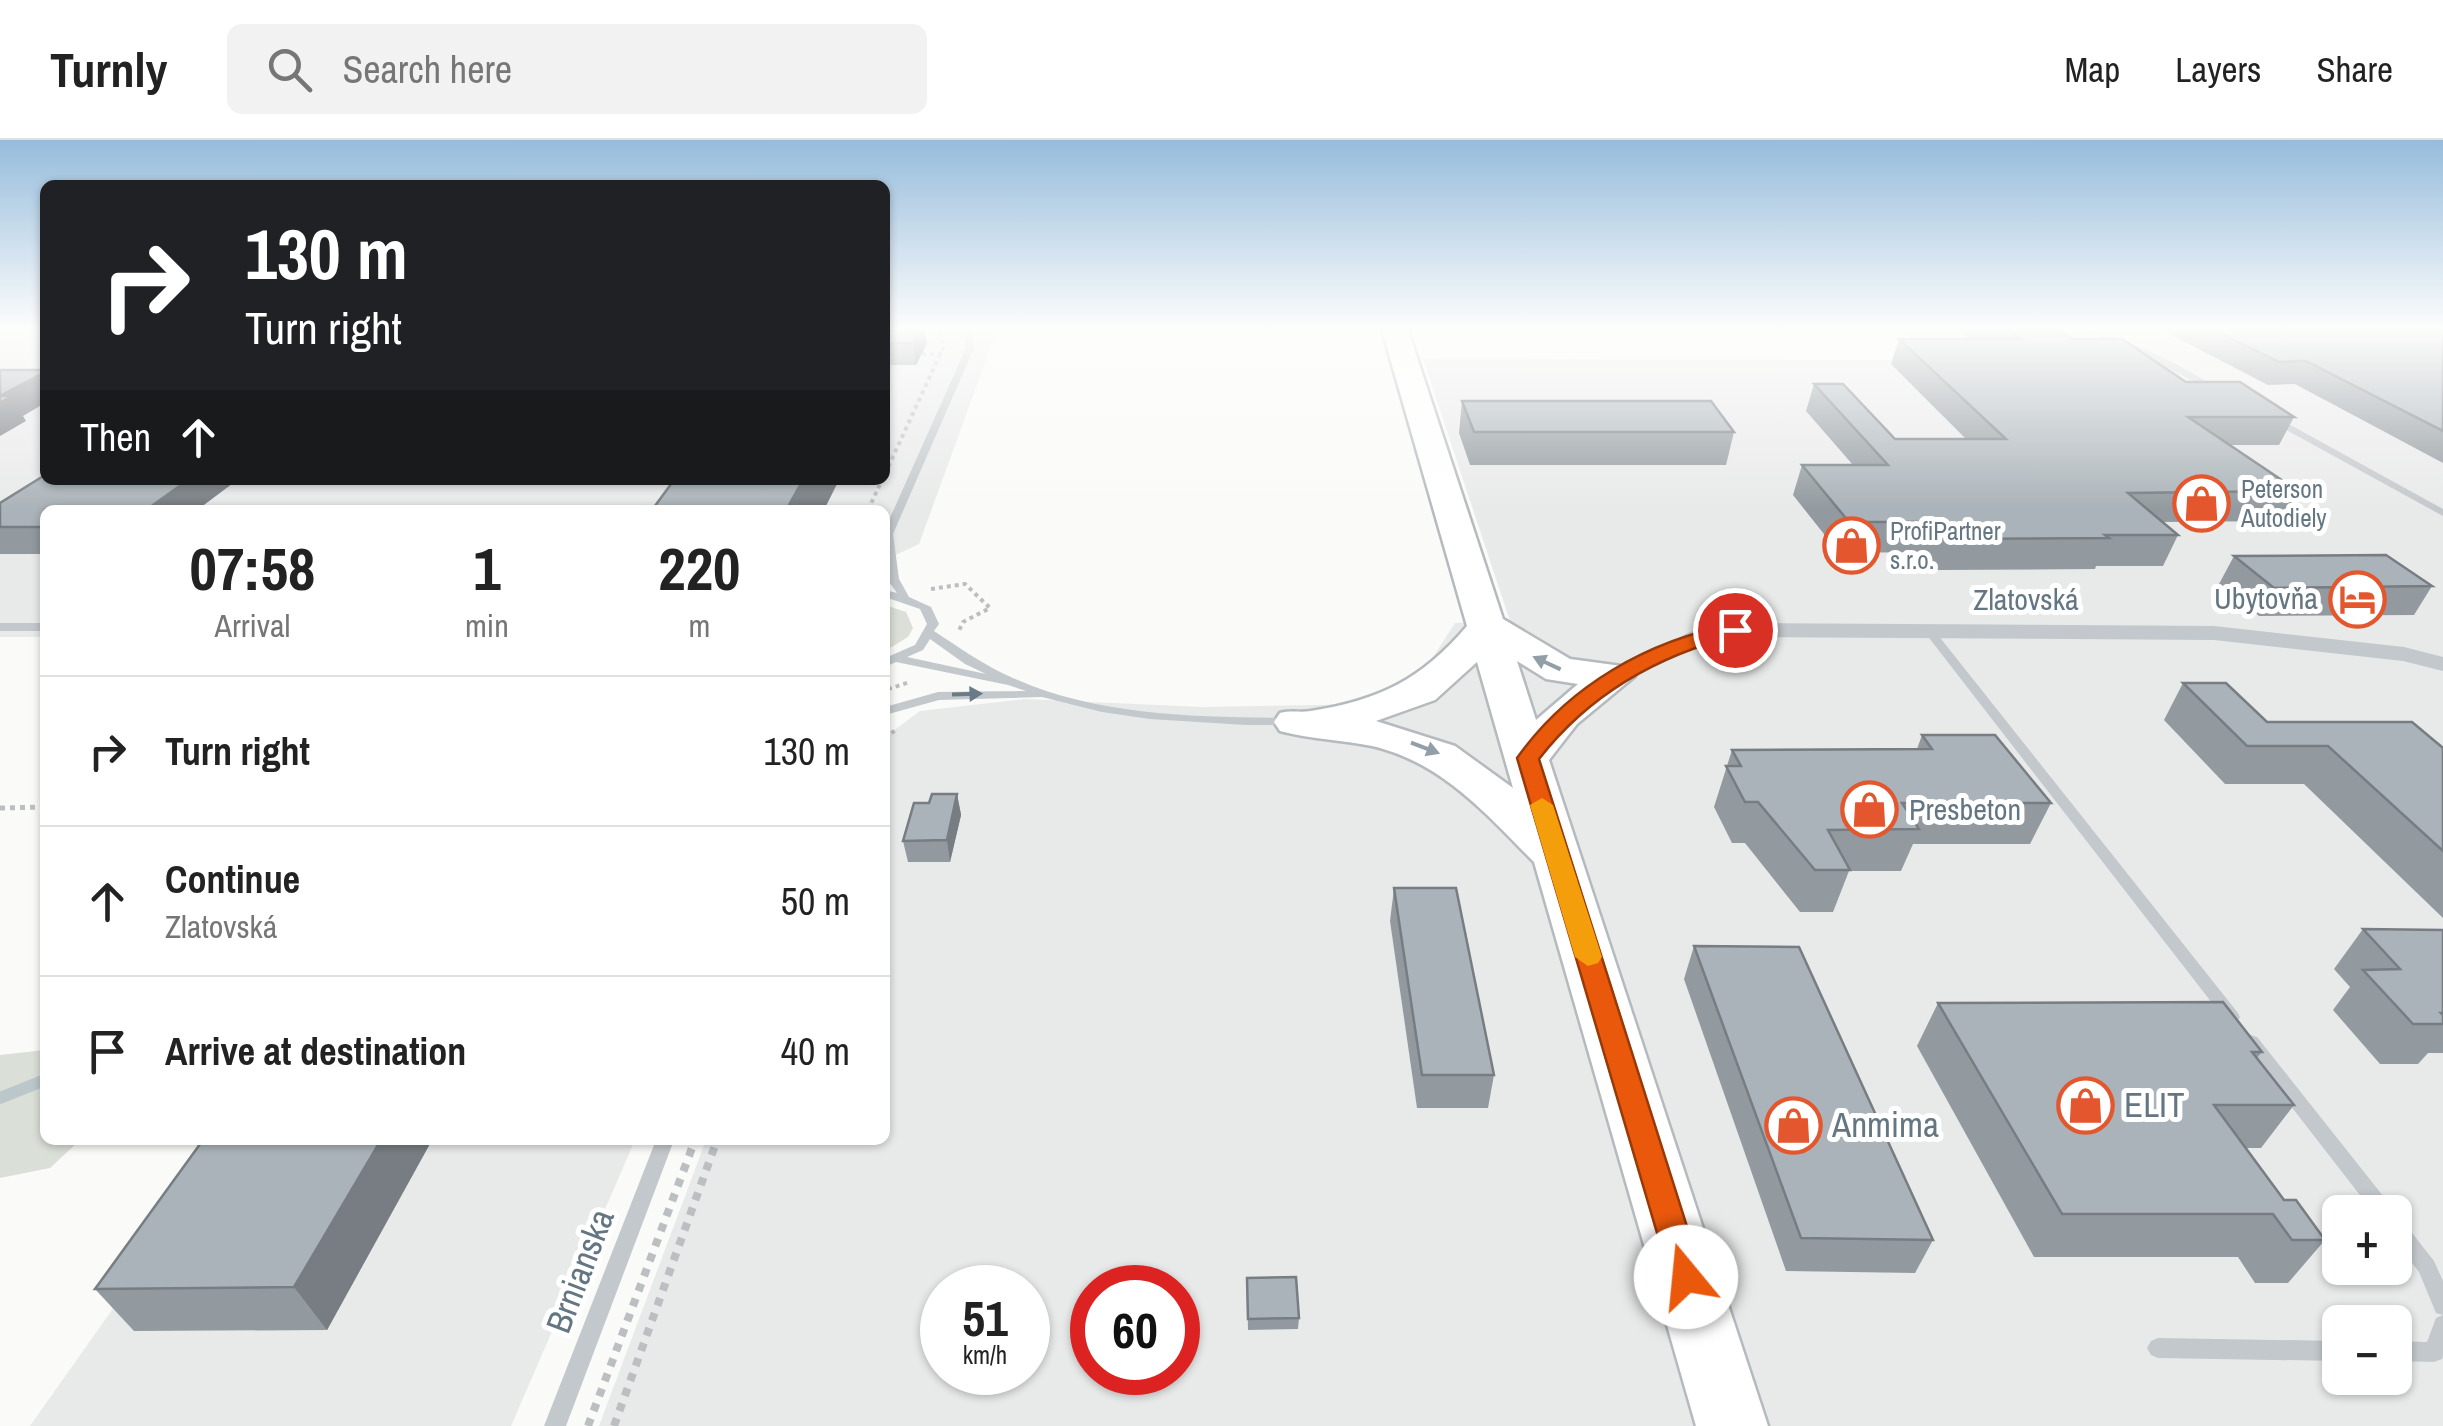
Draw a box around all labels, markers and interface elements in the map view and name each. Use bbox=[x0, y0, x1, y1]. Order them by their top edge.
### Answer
search box bbox=[227, 24, 927, 114]
text: Turnly bbox=[50, 37, 167, 102]
icon: search bbox=[262, 42, 317, 97]
text: Search here bbox=[342, 44, 512, 95]
text: Map bbox=[2064, 46, 2120, 93]
text: Layers bbox=[2175, 46, 2261, 93]
text: Share bbox=[2316, 46, 2393, 93]
text: 130 m bbox=[245, 207, 408, 301]
icon: right bbox=[80, 220, 210, 350]
text: Turn right bbox=[245, 297, 402, 358]
icon: ahead bbox=[171, 410, 226, 465]
text: Then bbox=[80, 412, 151, 463]
place label: Peterson Autodiely bbox=[2240, 472, 2327, 535]
shop icon: Peterson Autodiely bbox=[2172, 473, 2232, 533]
place label: ProfiPartner s.r.o. bbox=[1890, 514, 2001, 577]
shop icon: ProfiPartner s.r.o. bbox=[1821, 515, 1881, 575]
text: 07:58 bbox=[190, 528, 315, 609]
text: 1 bbox=[473, 528, 501, 609]
text: 220 bbox=[658, 528, 740, 609]
hotel icon: Ubytovňa bbox=[2327, 569, 2387, 629]
place label: Ubytovňa bbox=[2214, 578, 2318, 618]
street label: Zlatovská bbox=[1973, 579, 2079, 619]
pin bbox=[1693, 588, 1778, 673]
icon: arrive bbox=[1708, 603, 1763, 658]
text: Arrival bbox=[215, 604, 290, 647]
text: min bbox=[465, 604, 509, 647]
text: m bbox=[688, 604, 710, 647]
one-way arrow bbox=[1532, 655, 1562, 671]
one-way arrow bbox=[952, 686, 984, 702]
icon: right bbox=[80, 724, 135, 779]
text: Turn right bbox=[165, 726, 310, 777]
text: 130 m bbox=[763, 726, 850, 777]
one-way arrow bbox=[1410, 741, 1440, 756]
shop icon: Presbeton bbox=[1840, 780, 1900, 840]
place label: Presbeton bbox=[1909, 789, 2021, 829]
text: Continue bbox=[165, 854, 300, 905]
icon: ahead bbox=[80, 874, 135, 929]
text: 50 m bbox=[781, 876, 850, 927]
text: Zlatovská bbox=[165, 905, 277, 948]
icon: arrive bbox=[80, 1024, 135, 1079]
text: Arrive at destination bbox=[165, 1026, 466, 1077]
text: 40 m bbox=[781, 1026, 850, 1077]
shop icon: ELIT bbox=[2055, 1075, 2115, 1135]
place label: ELIT bbox=[2124, 1081, 2185, 1128]
shop icon: Anmima bbox=[1763, 1095, 1823, 1155]
place label: Anmima bbox=[1831, 1101, 1939, 1148]
map controls bbox=[2322, 1195, 2412, 1395]
button: + bbox=[2322, 1195, 2412, 1285]
street label: Brnianska bbox=[534, 1202, 625, 1340]
position arrow bbox=[1634, 1225, 1738, 1329]
speed limit sign: 60 bbox=[1070, 1265, 1200, 1395]
text: 51 bbox=[962, 1284, 1008, 1352]
button: − bbox=[2322, 1305, 2412, 1395]
text: km/h bbox=[963, 1338, 1007, 1372]

